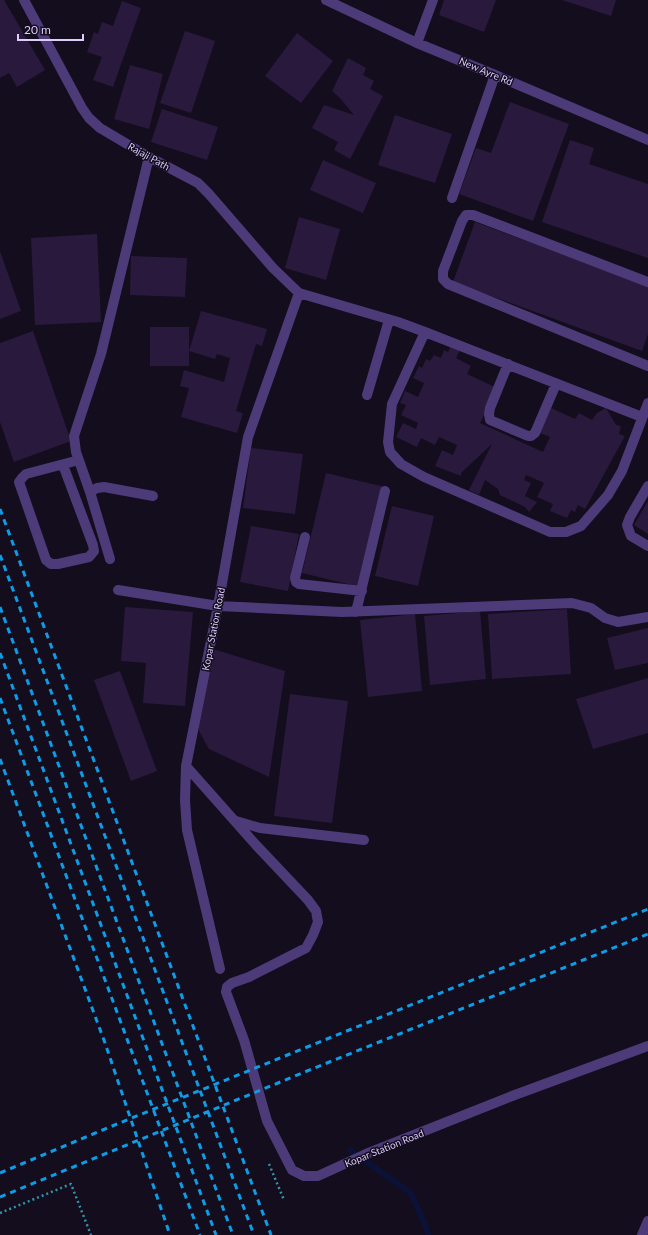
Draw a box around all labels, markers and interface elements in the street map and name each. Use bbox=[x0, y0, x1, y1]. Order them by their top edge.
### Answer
scale bar bbox=[18, 16, 83, 42]
text: 20 m bbox=[24, 22, 51, 37]
street label: New Ayre Rd bbox=[457, 54, 515, 88]
street label: Rajaji Path bbox=[126, 140, 172, 172]
street label: Kopar Station Road bbox=[199, 586, 227, 672]
street label: Kopar Station Road bbox=[343, 1127, 425, 1169]

